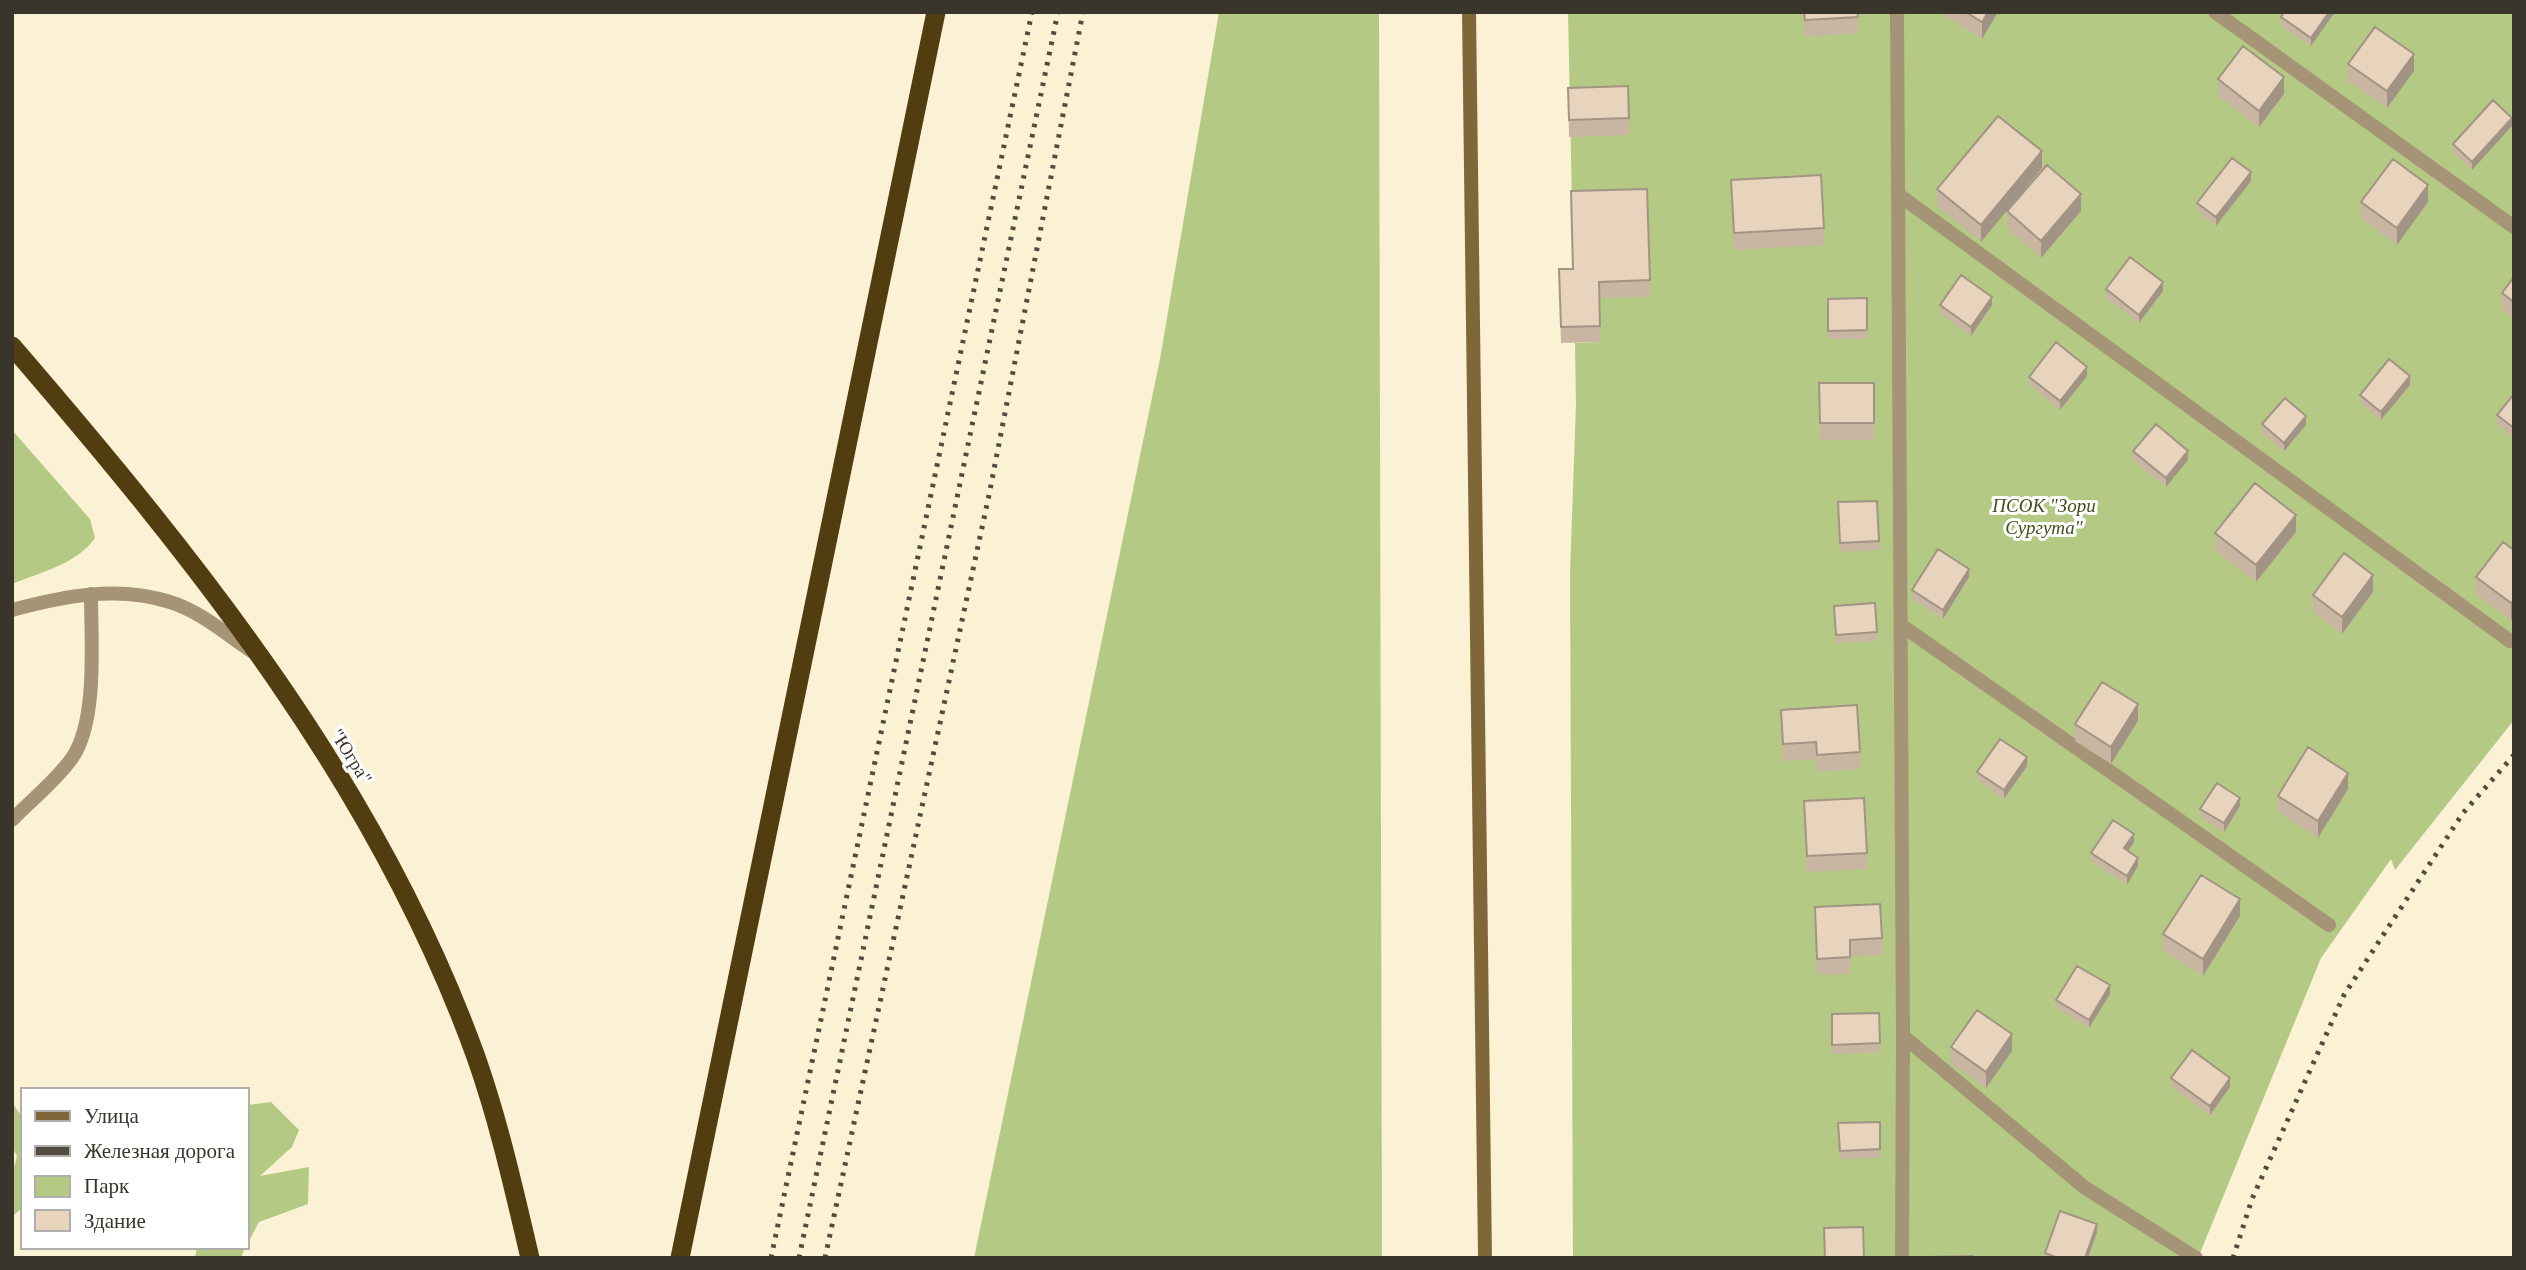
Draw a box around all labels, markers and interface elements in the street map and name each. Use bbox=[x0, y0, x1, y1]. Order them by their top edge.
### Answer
park label: ПСОК "Зори Сургута" bbox=[1991, 495, 2096, 538]
street label: "Югра" bbox=[327, 725, 377, 788]
legend bbox=[21, 1088, 248, 1249]
text: Улица bbox=[84, 1104, 139, 1128]
text: Железная дорога bbox=[84, 1139, 236, 1163]
text: Парк bbox=[84, 1174, 130, 1198]
text: Здание bbox=[84, 1209, 146, 1233]

